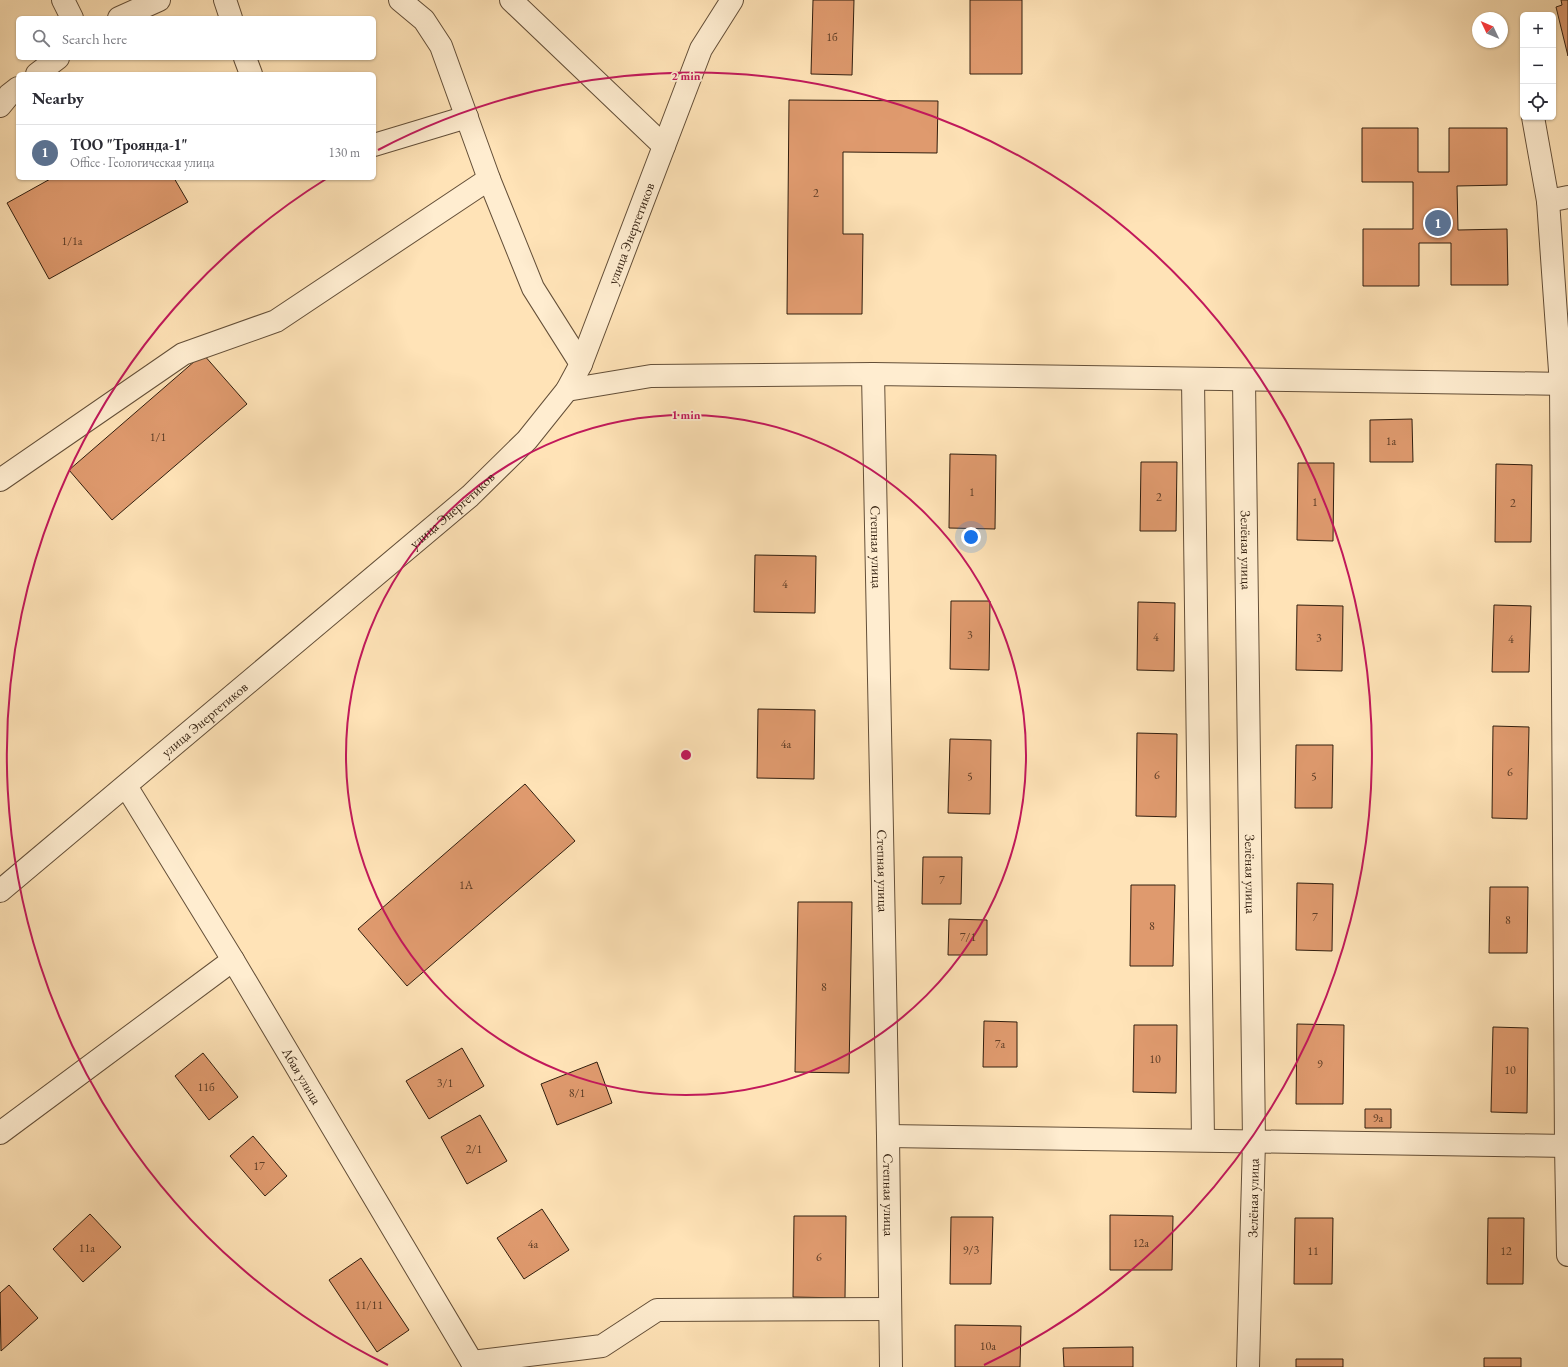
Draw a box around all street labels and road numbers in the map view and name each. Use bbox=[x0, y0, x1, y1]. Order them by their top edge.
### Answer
street label: улица Энергетиков bbox=[603, 180, 658, 287]
street label: улица Энергетиков bbox=[405, 468, 498, 552]
street label: Степная улица bbox=[867, 505, 886, 589]
street label: Зелёная улица bbox=[1237, 510, 1256, 590]
street label: улица Энергетиков bbox=[157, 678, 251, 761]
street label: Степная улица bbox=[873, 829, 893, 913]
street label: Зелёная улица bbox=[1241, 834, 1260, 914]
street label: Абая улица bbox=[277, 1043, 326, 1108]
street label: Степная улица bbox=[879, 1153, 898, 1237]
street label: Зелёная улица bbox=[1243, 1158, 1263, 1238]

